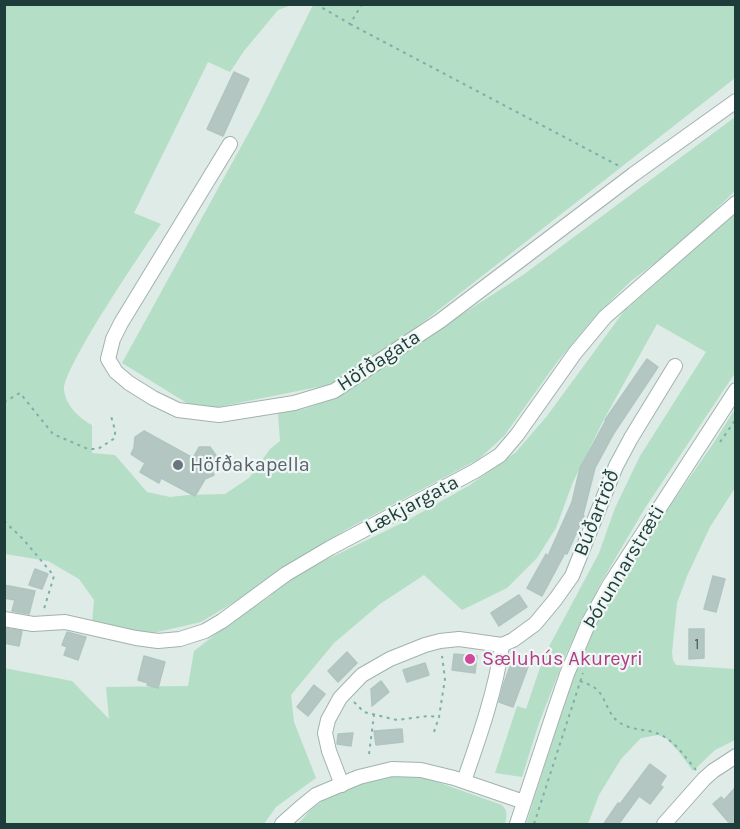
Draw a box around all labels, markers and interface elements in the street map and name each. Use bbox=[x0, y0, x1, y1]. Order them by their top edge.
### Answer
street label: Höfðagata bbox=[333, 325, 425, 397]
place label: Höfðakapella bbox=[190, 453, 310, 477]
marker: Höfðakapella bbox=[171, 458, 185, 472]
street label: Búðartröð bbox=[569, 466, 625, 560]
street label: Lækjargata bbox=[361, 470, 463, 540]
street label: Þórunnarstræti bbox=[578, 501, 670, 633]
house number: 1 bbox=[694, 634, 700, 654]
place label: Sæluhús Akureyri bbox=[482, 647, 643, 671]
marker: Sæluhús Akureyri bbox=[463, 652, 477, 666]

